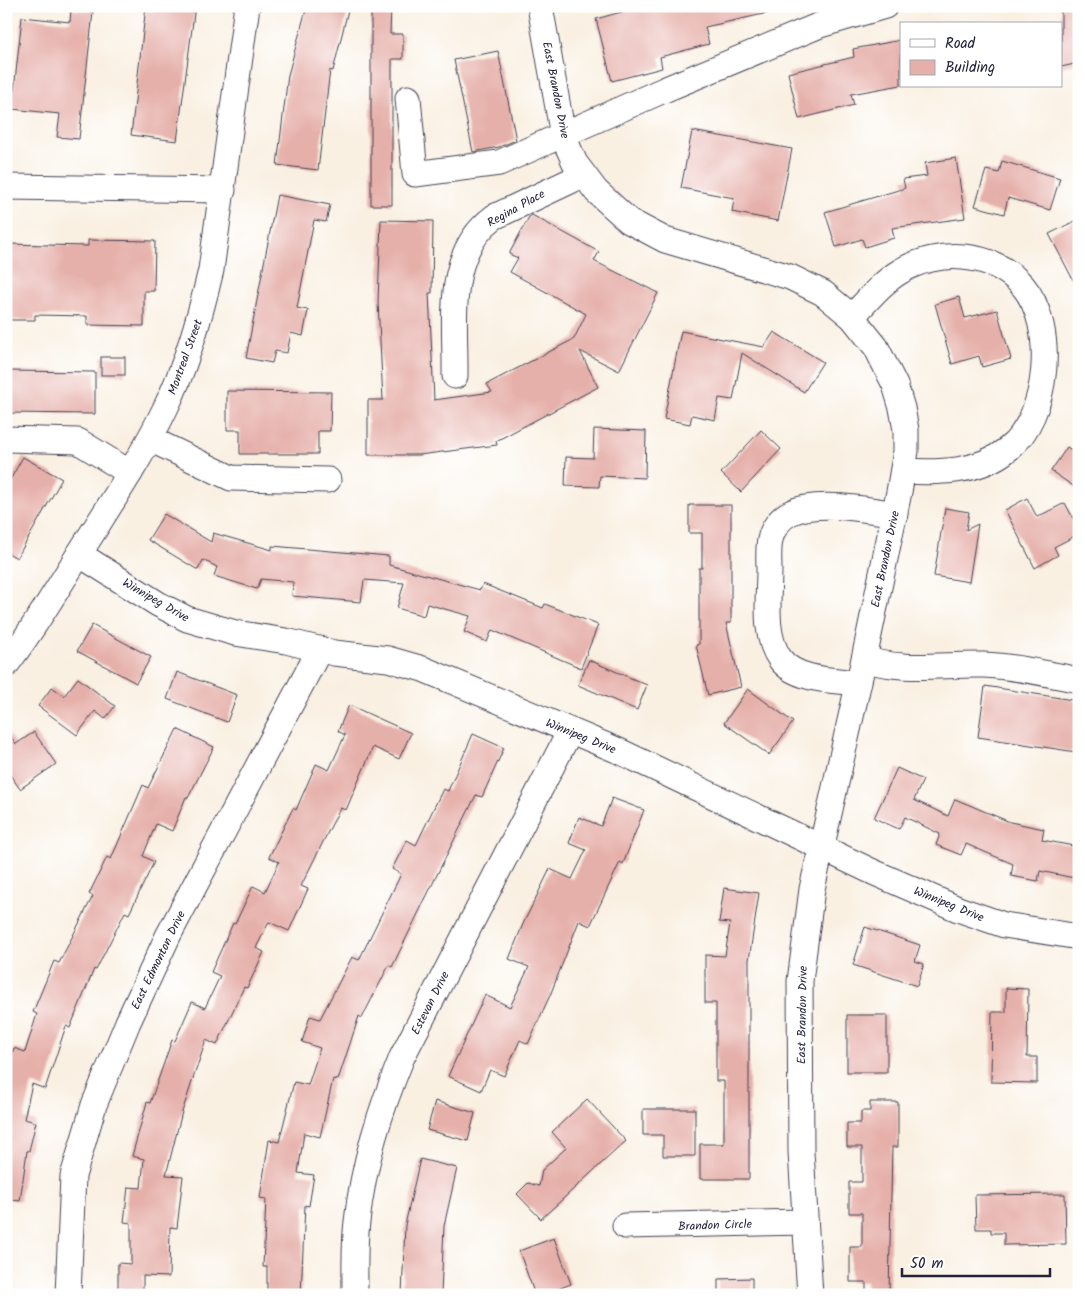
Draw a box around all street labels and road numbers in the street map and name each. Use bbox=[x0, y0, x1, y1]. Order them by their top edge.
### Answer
street label: East Brandon Drive bbox=[537, 40, 574, 141]
street label: Regina Place bbox=[484, 184, 549, 232]
street label: Montreal Street bbox=[163, 316, 208, 398]
street label: East Brandon Drive bbox=[866, 508, 905, 609]
street label: Winnipeg Drive bbox=[119, 574, 193, 628]
street label: Winnipeg Drive bbox=[543, 714, 619, 759]
street label: Winnipeg Drive bbox=[911, 882, 987, 927]
street label: East Edmonton Drive bbox=[126, 907, 191, 1013]
street label: East Brandon Drive bbox=[792, 965, 813, 1064]
street label: Estevan Drive bbox=[406, 968, 455, 1038]
street label: Brandon Circle bbox=[678, 1215, 753, 1236]

